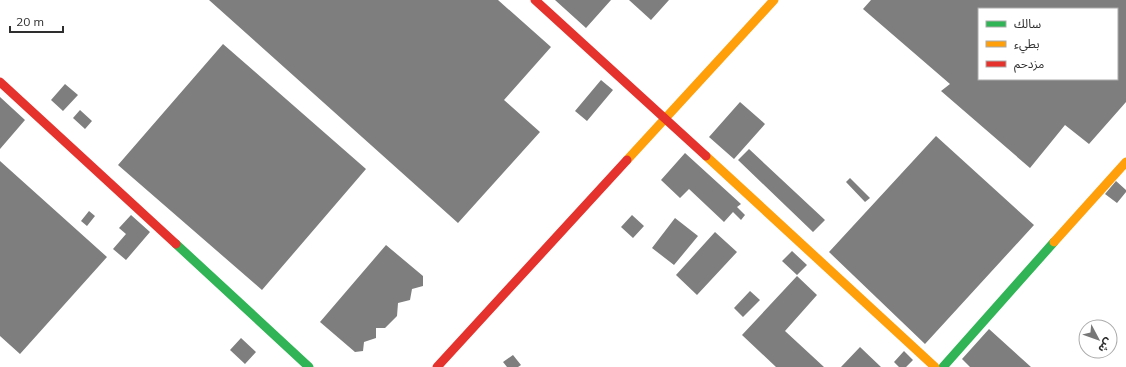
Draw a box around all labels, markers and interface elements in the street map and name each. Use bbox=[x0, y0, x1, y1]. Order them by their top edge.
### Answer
scale bar bbox=[10, 8, 63, 34]
legend bbox=[978, 8, 1118, 80]
text: 20 m bbox=[16, 14, 44, 29]
text: سالك bbox=[1014, 16, 1041, 31]
text: بطيء bbox=[1014, 36, 1040, 54]
text: مزدحم bbox=[1014, 56, 1044, 73]
north arrow bbox=[1078, 319, 1118, 359]
text: ش bbox=[1095, 335, 1116, 356]

